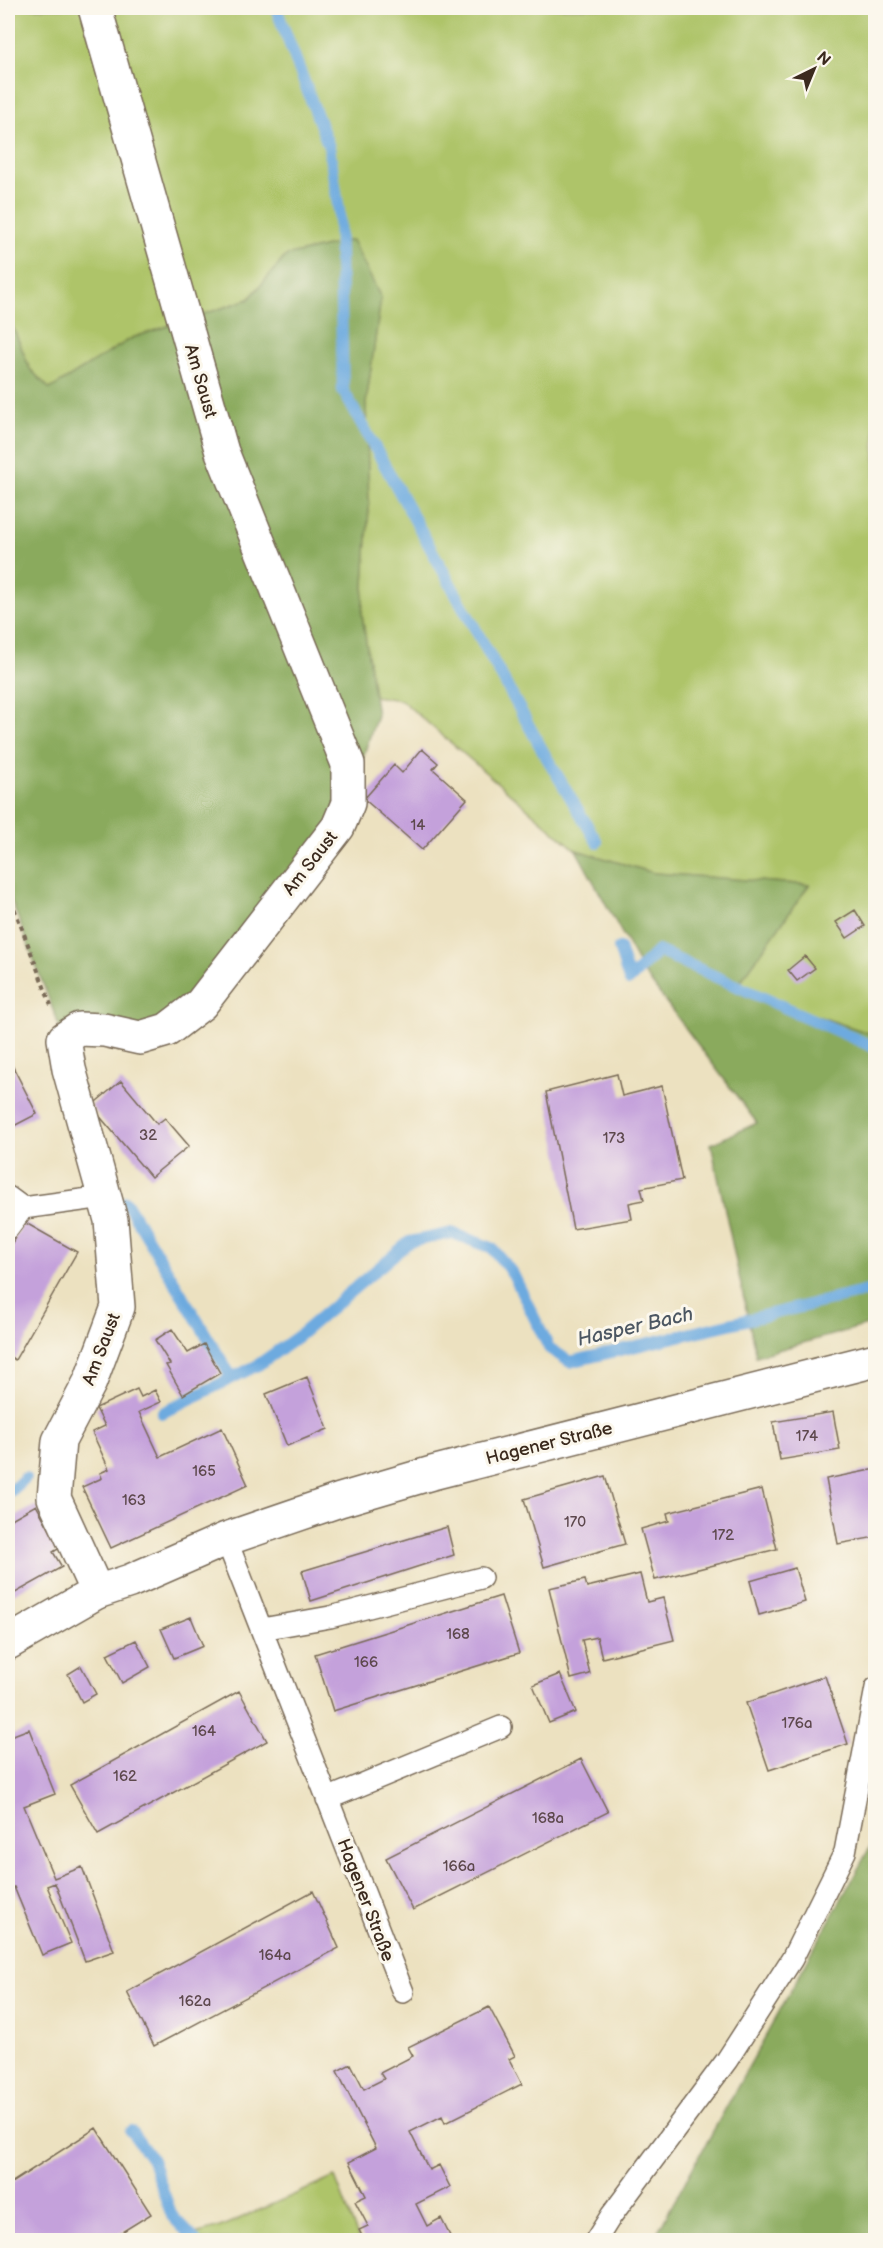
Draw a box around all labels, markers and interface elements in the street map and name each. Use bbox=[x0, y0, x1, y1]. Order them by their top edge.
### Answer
north arrow bbox=[784, 39, 844, 99]
text: N bbox=[812, 48, 834, 70]
street label: Am Saust bbox=[180, 342, 221, 421]
house number: 14 bbox=[411, 816, 425, 835]
street label: Am Saust bbox=[279, 827, 342, 900]
house number: 32 bbox=[139, 1126, 157, 1145]
house number: 173 bbox=[603, 1129, 625, 1148]
water label: Hasper Bach bbox=[575, 1302, 696, 1352]
street label: Am Saust bbox=[78, 1310, 125, 1388]
street label: Hagener Straße bbox=[484, 1418, 615, 1469]
house number: 174 bbox=[796, 1427, 818, 1446]
house number: 165 bbox=[192, 1462, 216, 1481]
house number: 163 bbox=[122, 1491, 146, 1510]
house number: 170 bbox=[564, 1513, 586, 1532]
house number: 172 bbox=[712, 1526, 734, 1545]
house number: 168 bbox=[446, 1625, 470, 1644]
house number: 166 bbox=[354, 1653, 378, 1672]
house number: 176a bbox=[782, 1714, 812, 1733]
house number: 164 bbox=[192, 1722, 216, 1741]
house number: 162 bbox=[113, 1767, 137, 1786]
house number: 168a bbox=[532, 1809, 564, 1828]
street label: Hagener Straße bbox=[332, 1836, 399, 1965]
house number: 166a bbox=[443, 1857, 475, 1876]
house number: 164a bbox=[259, 1946, 291, 1965]
house number: 162a bbox=[179, 1992, 211, 2011]

